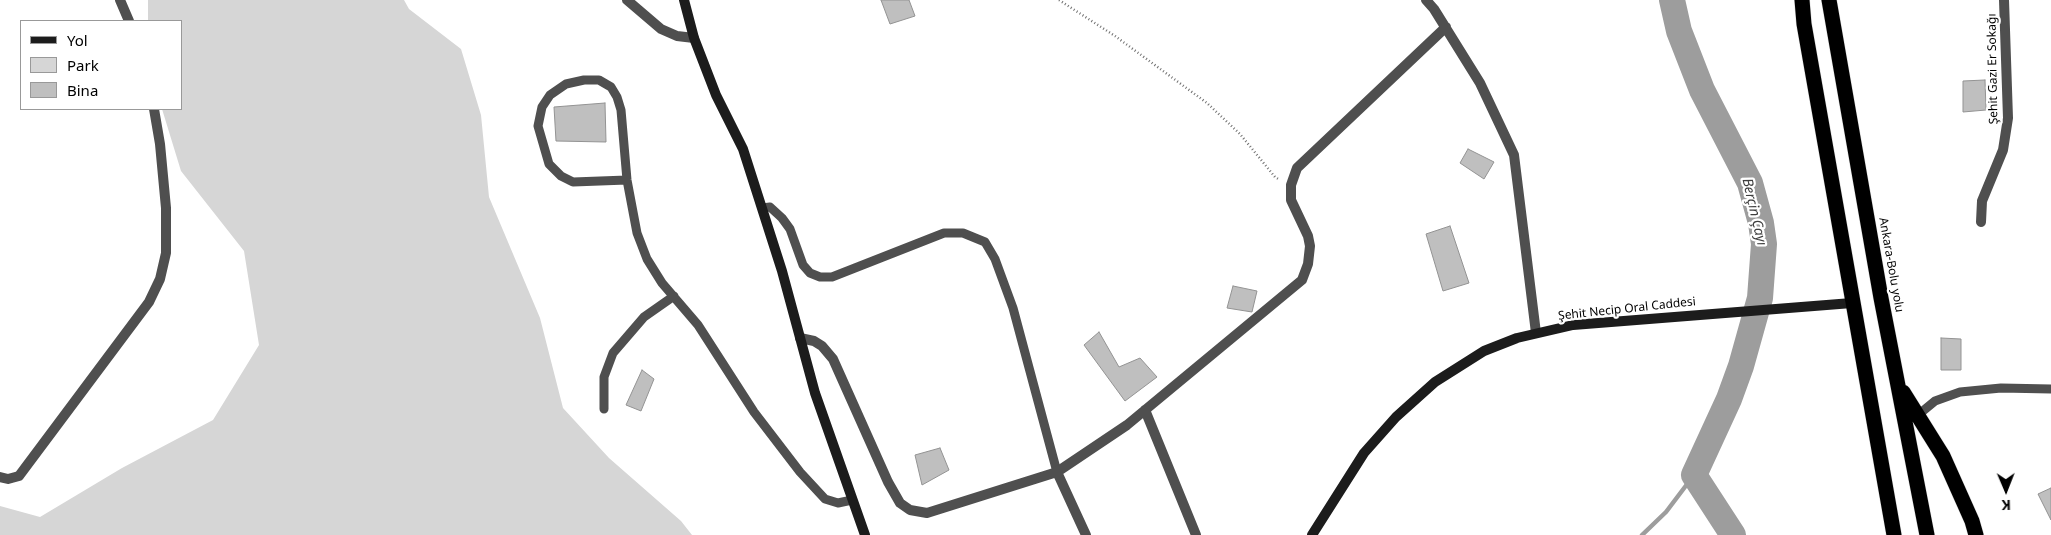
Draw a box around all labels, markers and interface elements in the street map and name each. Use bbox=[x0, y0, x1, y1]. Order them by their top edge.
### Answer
street label: Şehit Gazi Er Sokağı bbox=[1985, 13, 2001, 125]
legend bbox=[20, 20, 182, 110]
text: Yol bbox=[67, 30, 88, 50]
text: Park bbox=[67, 55, 99, 75]
text: Bina bbox=[67, 80, 98, 100]
water label: Berçin Çayı bbox=[1738, 177, 1770, 247]
street label: Ankara-Bolu yolu bbox=[1876, 216, 1906, 314]
street label: Şehit Necip Oral Caddesi bbox=[1557, 295, 1697, 323]
north arrow bbox=[1981, 465, 2031, 515]
text: K bbox=[2001, 496, 2011, 515]

